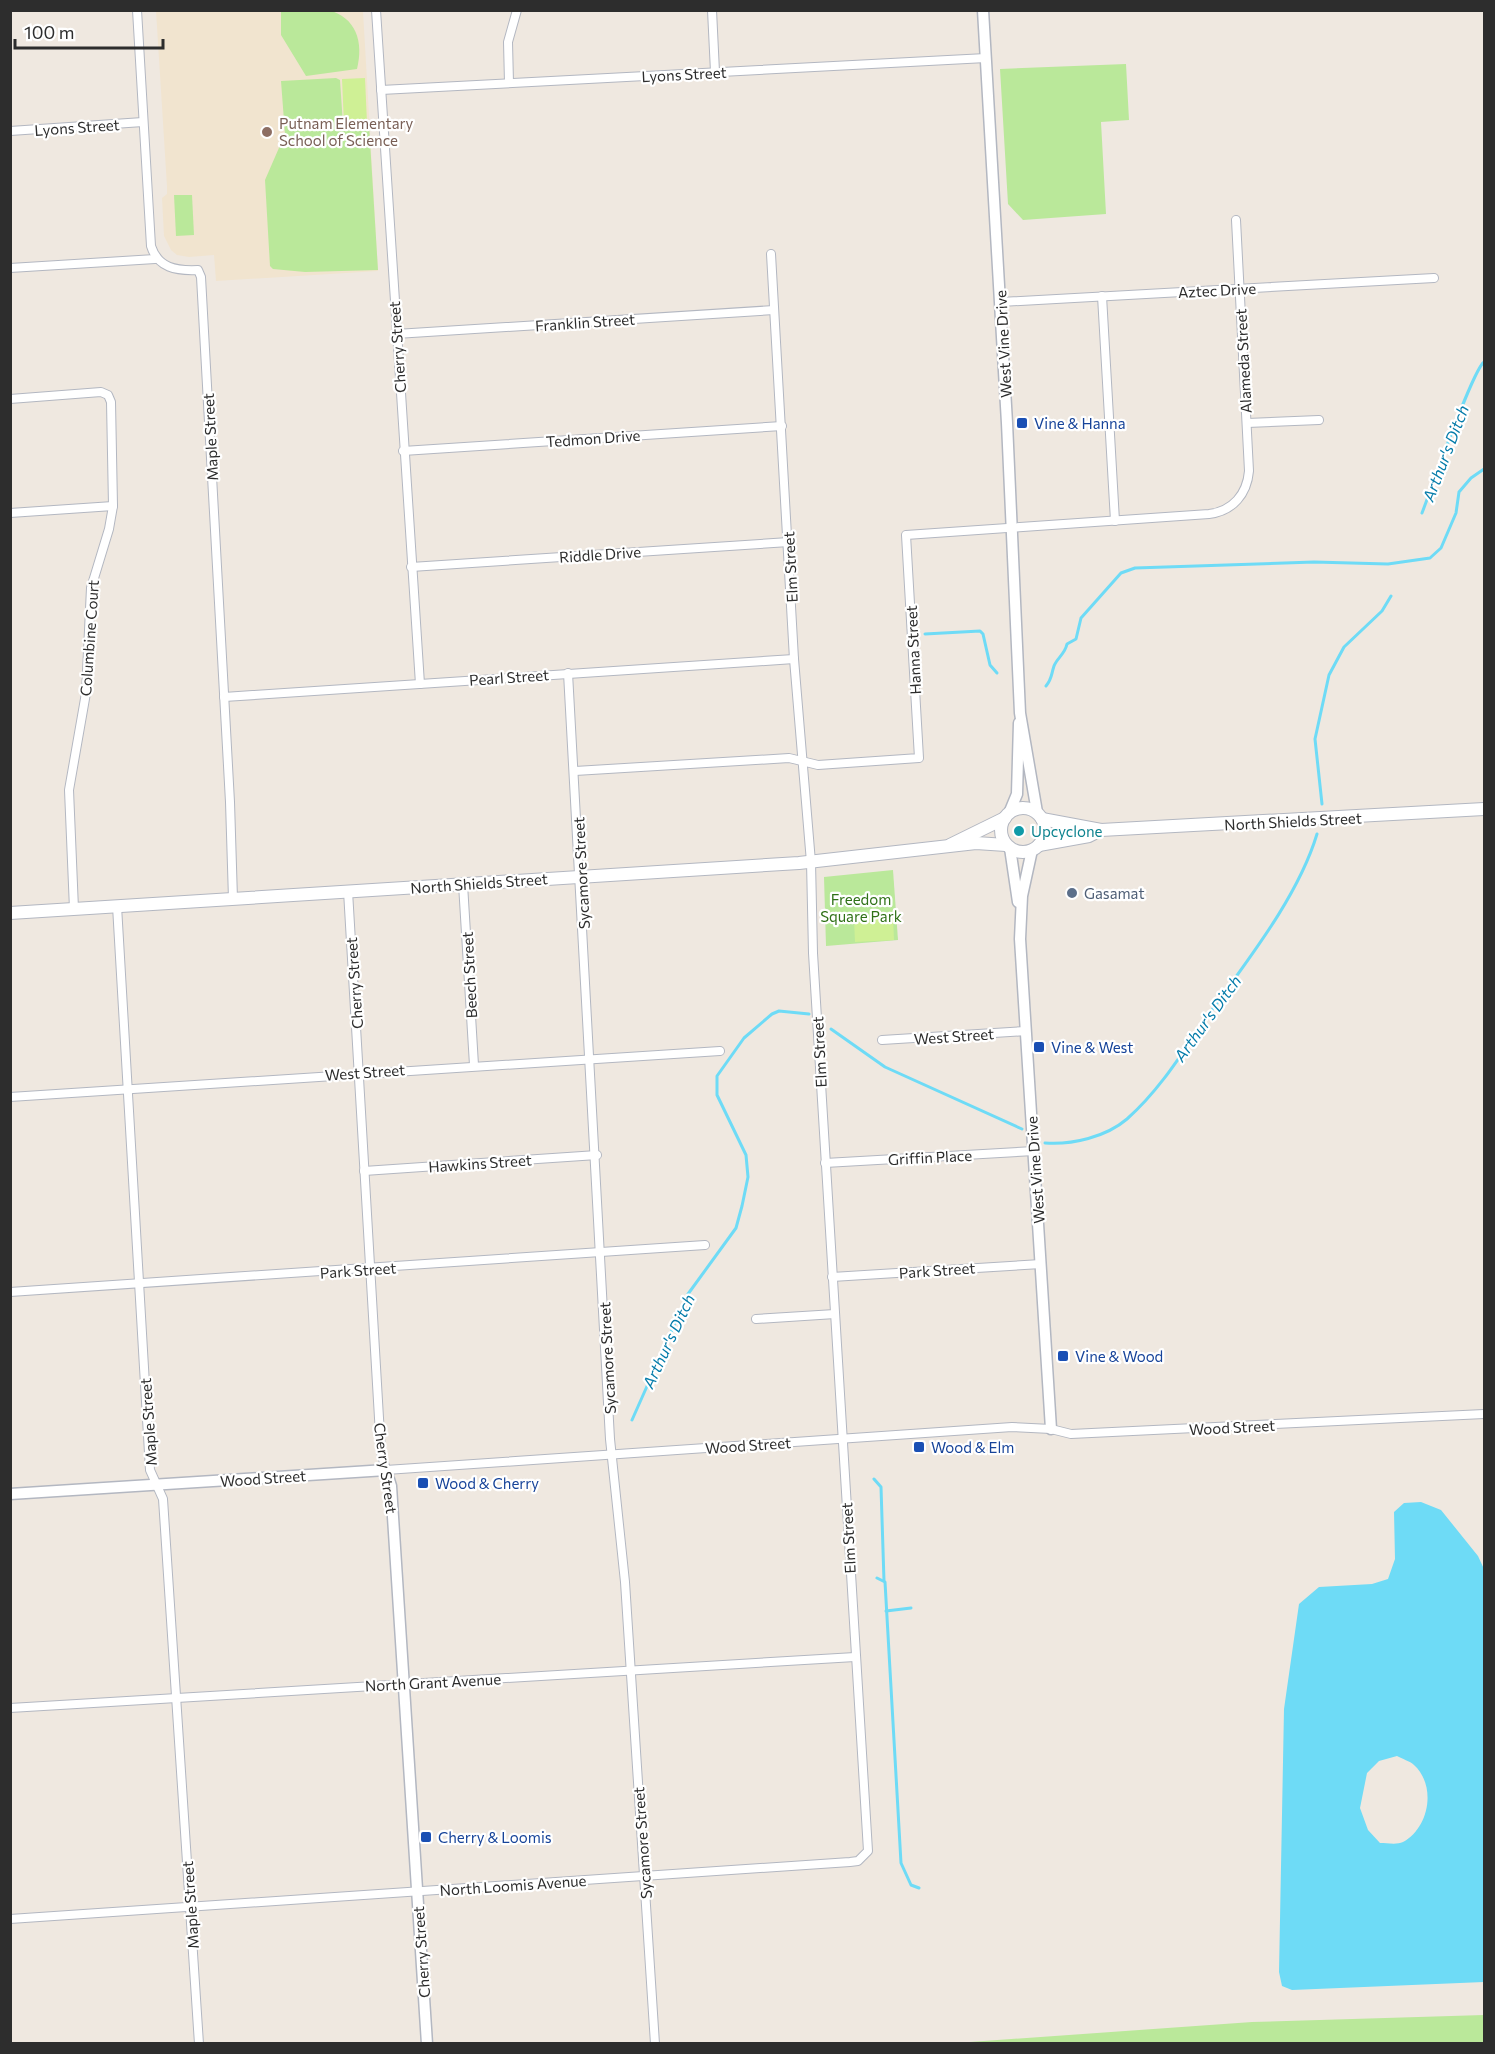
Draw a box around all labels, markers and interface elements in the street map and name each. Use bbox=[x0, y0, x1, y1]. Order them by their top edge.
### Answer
scale bar bbox=[15, 12, 164, 50]
text: 100 m bbox=[24, 21, 74, 43]
street label: Lyons Street bbox=[641, 63, 727, 85]
place label: Putnam Elementary School of Science bbox=[279, 114, 414, 149]
street label: Lyons Street bbox=[34, 115, 120, 139]
marker: Putnam Elementary School of Science bbox=[260, 125, 274, 139]
street label: Aztec Drive bbox=[1177, 279, 1257, 301]
street label: West Vine Drive bbox=[991, 290, 1015, 398]
street label: Cherry Street bbox=[385, 301, 409, 393]
street label: Alameda Street bbox=[1231, 308, 1255, 414]
street label: Franklin Street bbox=[534, 310, 636, 334]
street label: Maple Street bbox=[199, 393, 221, 481]
water label: Arthur's Ditch bbox=[1418, 402, 1472, 505]
place label: Vine & Hanna bbox=[1034, 414, 1126, 432]
marker: Vine & Hanna bbox=[1015, 416, 1029, 430]
street label: Tedmon Drive bbox=[545, 426, 641, 450]
street label: Elm Street bbox=[779, 531, 801, 603]
street label: Riddle Drive bbox=[558, 542, 642, 566]
street label: Columbine Court bbox=[76, 579, 102, 697]
street label: Hanna Street bbox=[902, 605, 924, 695]
street label: Pearl Street bbox=[468, 665, 550, 689]
street label: North Shields Street bbox=[1224, 808, 1362, 834]
street label: Sycamore Street bbox=[569, 817, 593, 929]
place label: Upcyclone bbox=[1031, 822, 1103, 840]
marker: Upcyclone bbox=[1012, 824, 1026, 838]
street label: North Shields Street bbox=[410, 869, 548, 897]
place label: Gasamat bbox=[1084, 884, 1145, 902]
marker: Gasamat bbox=[1065, 886, 1079, 900]
park label: Freedom Square Park bbox=[820, 890, 902, 925]
street label: Beech Street bbox=[458, 931, 480, 1019]
street label: Cherry Street bbox=[342, 937, 366, 1029]
water label: Arthur's Ditch bbox=[1169, 971, 1245, 1065]
street label: Elm Street bbox=[808, 1016, 830, 1088]
street label: West Street bbox=[913, 1024, 995, 1048]
place label: Vine & West bbox=[1051, 1038, 1134, 1056]
marker: Vine & West bbox=[1032, 1040, 1046, 1054]
street label: West Street bbox=[324, 1060, 406, 1084]
street label: West Vine Drive bbox=[1022, 1116, 1048, 1224]
street label: Griffin Place bbox=[888, 1146, 973, 1168]
street label: Hawkins Street bbox=[428, 1150, 532, 1176]
street label: Park Street bbox=[319, 1258, 397, 1282]
street label: Park Street bbox=[898, 1258, 976, 1282]
water label: Arthur's Ditch bbox=[638, 1291, 698, 1392]
street label: Sycamore Street bbox=[595, 1302, 619, 1414]
place label: Vine & Wood bbox=[1075, 1347, 1163, 1365]
marker: Vine & Wood bbox=[1056, 1349, 1070, 1363]
street label: Maple Street bbox=[136, 1378, 160, 1466]
street label: Wood Street bbox=[1189, 1416, 1275, 1438]
street label: Cherry Street bbox=[371, 1421, 401, 1515]
street label: Wood Street bbox=[704, 1433, 792, 1457]
place label: Wood & Elm bbox=[931, 1438, 1014, 1456]
marker: Wood & Elm bbox=[912, 1440, 926, 1454]
street label: Wood Street bbox=[219, 1466, 307, 1490]
place label: Wood & Cherry bbox=[435, 1474, 539, 1492]
marker: Wood & Cherry bbox=[416, 1476, 430, 1490]
street label: Elm Street bbox=[837, 1502, 859, 1574]
street label: North Grant Avenue bbox=[365, 1669, 502, 1695]
street label: Sycamore Street bbox=[629, 1786, 655, 1900]
place label: Cherry & Loomis bbox=[438, 1828, 552, 1846]
marker: Cherry & Loomis bbox=[419, 1830, 433, 1844]
street label: Maple Street bbox=[178, 1861, 202, 1949]
street label: North Loomis Avenue bbox=[439, 1871, 587, 1899]
street label: Cherry Street bbox=[409, 1906, 433, 1998]

